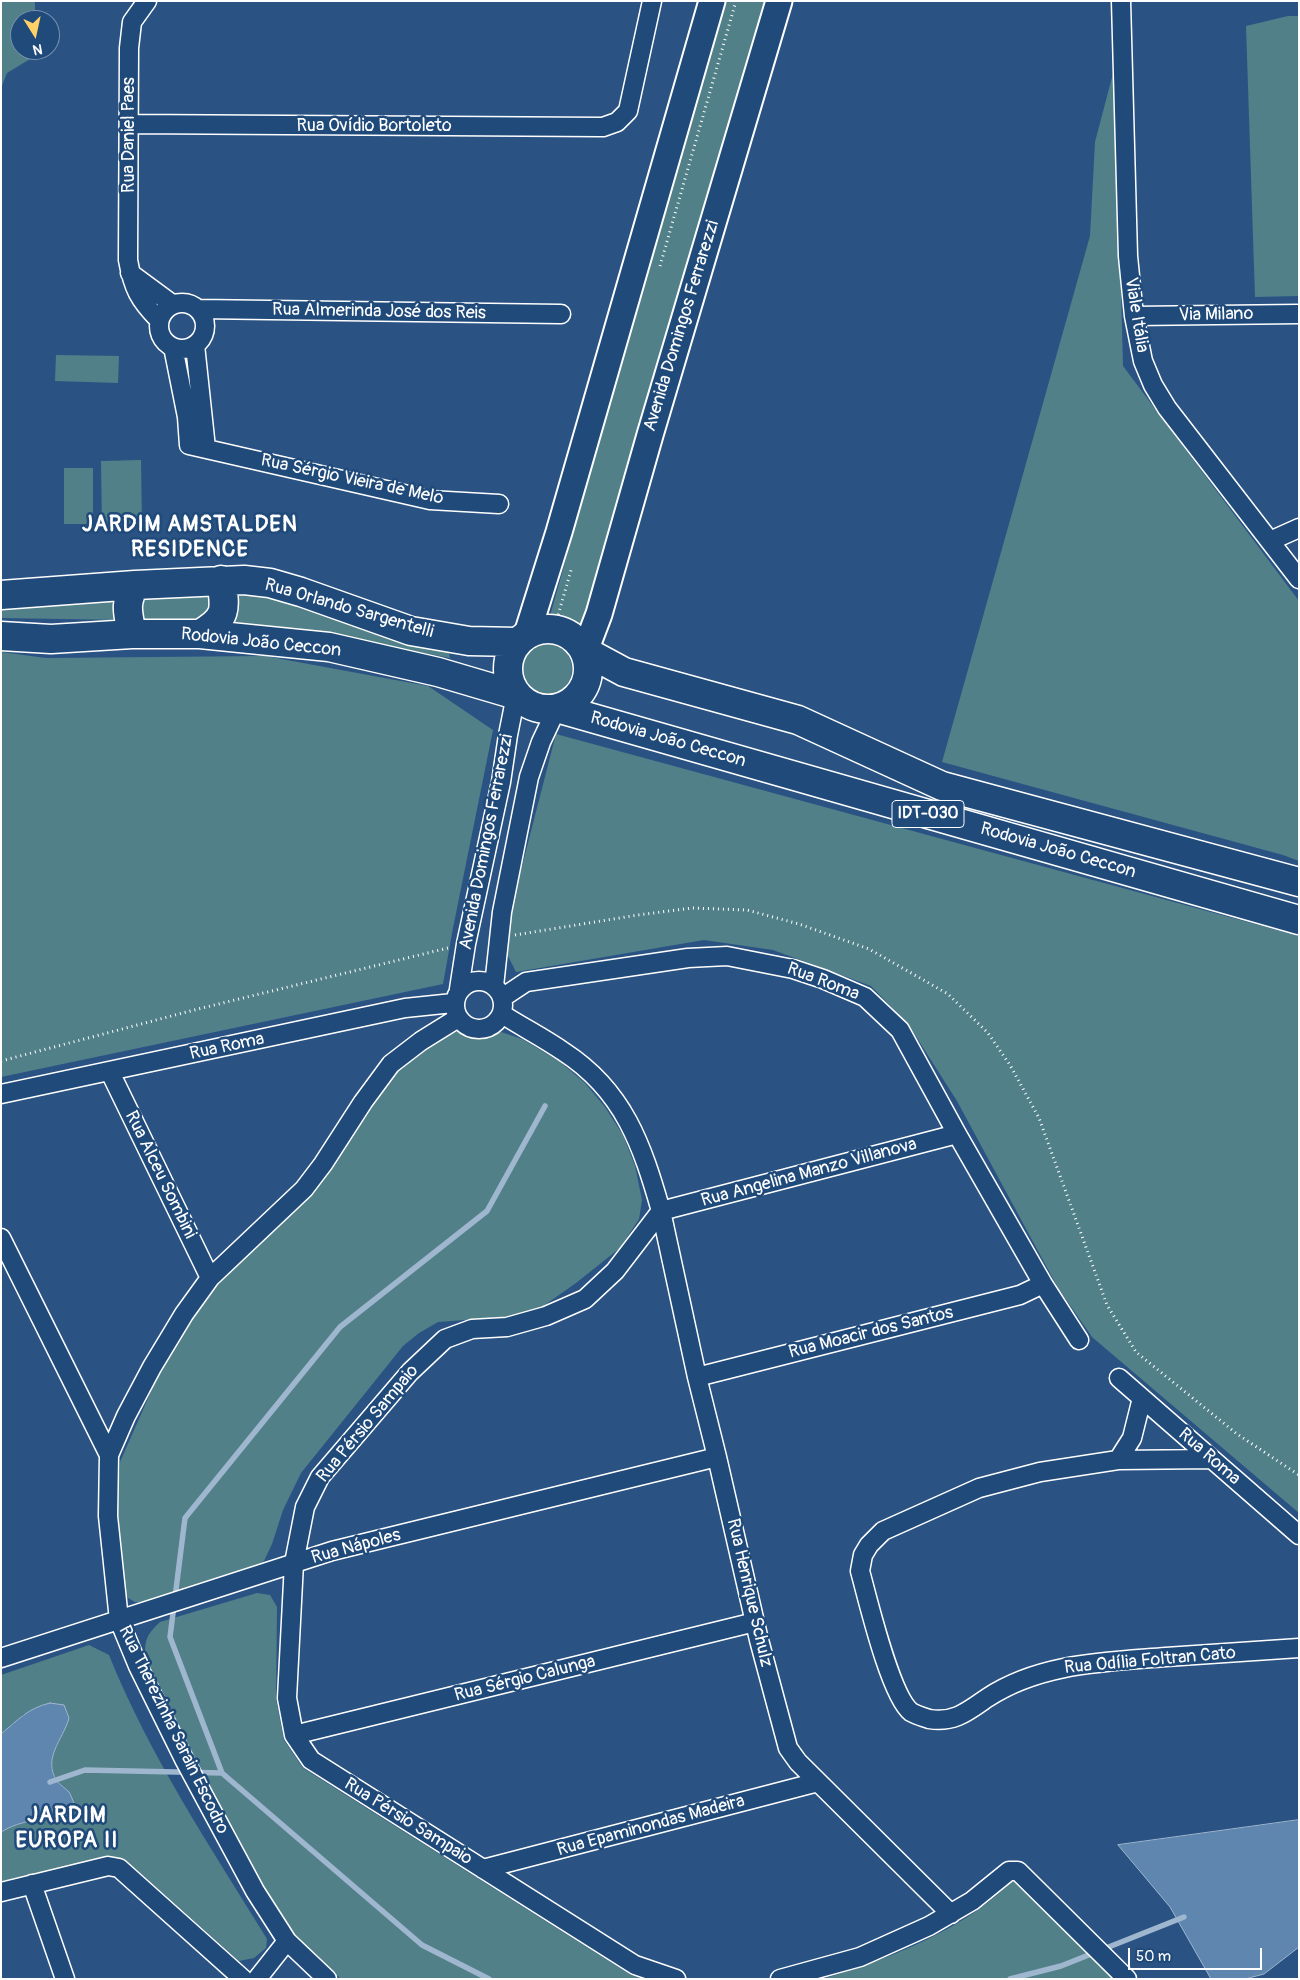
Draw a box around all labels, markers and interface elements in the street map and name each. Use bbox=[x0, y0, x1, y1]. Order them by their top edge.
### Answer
north arrow bbox=[10, 10, 60, 60]
text: N bbox=[31, 40, 44, 58]
street label: Rua Daniel Paes bbox=[118, 77, 140, 193]
street label: Rua Ovídio Bortoleto bbox=[296, 115, 452, 137]
street label: Avenida Domingos Ferrarezzi bbox=[640, 218, 724, 434]
street label: Viale Itália bbox=[1119, 276, 1153, 354]
street label: Rua Almerinda José dos Reis bbox=[272, 299, 486, 325]
street label: Via Milano bbox=[1178, 304, 1254, 326]
street label: Rua Sérgio Vieira de Melo bbox=[259, 450, 445, 510]
district label: JARDIM AMSTALDEN RESIDENCE bbox=[80, 512, 300, 564]
street label: Rua Orlando Sargentelli bbox=[262, 575, 436, 643]
street label: Rodovia João Ceccon bbox=[180, 624, 342, 662]
street label: Rodovia João Ceccon bbox=[588, 707, 748, 773]
street label: Avenida Domingos Ferrarezzi bbox=[455, 732, 519, 952]
road number: IDT-030 bbox=[892, 801, 964, 828]
street label: Rodovia João Ceccon bbox=[978, 818, 1138, 884]
street label: Rua Roma bbox=[784, 958, 862, 1006]
street label: Rua Roma bbox=[188, 1029, 266, 1065]
street label: Rua Alceu Sombini bbox=[120, 1108, 200, 1242]
street label: Rua Angelina Manzo Villanova bbox=[699, 1134, 919, 1212]
street label: Rua Moacir dos Santos bbox=[786, 1302, 956, 1364]
street label: Rua Pérsio Sampaio bbox=[312, 1361, 424, 1487]
street label: Rua Roma bbox=[1173, 1424, 1245, 1490]
street label: Rua Henrique Schulz bbox=[721, 1517, 777, 1669]
street label: Rua Nápoles bbox=[309, 1525, 403, 1569]
street label: Rua Therezinha Sarain Escodro bbox=[113, 1622, 233, 1838]
street label: Rua Odília Foltran Cato bbox=[1063, 1643, 1237, 1679]
street label: Rua Sérgio Calunga bbox=[452, 1651, 598, 1707]
street label: Rua Pérsio Sampaio bbox=[340, 1774, 476, 1870]
street label: Rua Epaminondas Madeira bbox=[555, 1791, 747, 1861]
district label: JARDIM EUROPA II bbox=[14, 1803, 120, 1854]
scale bar bbox=[1130, 1938, 1264, 1970]
text: 50 m bbox=[1136, 1947, 1171, 1966]

